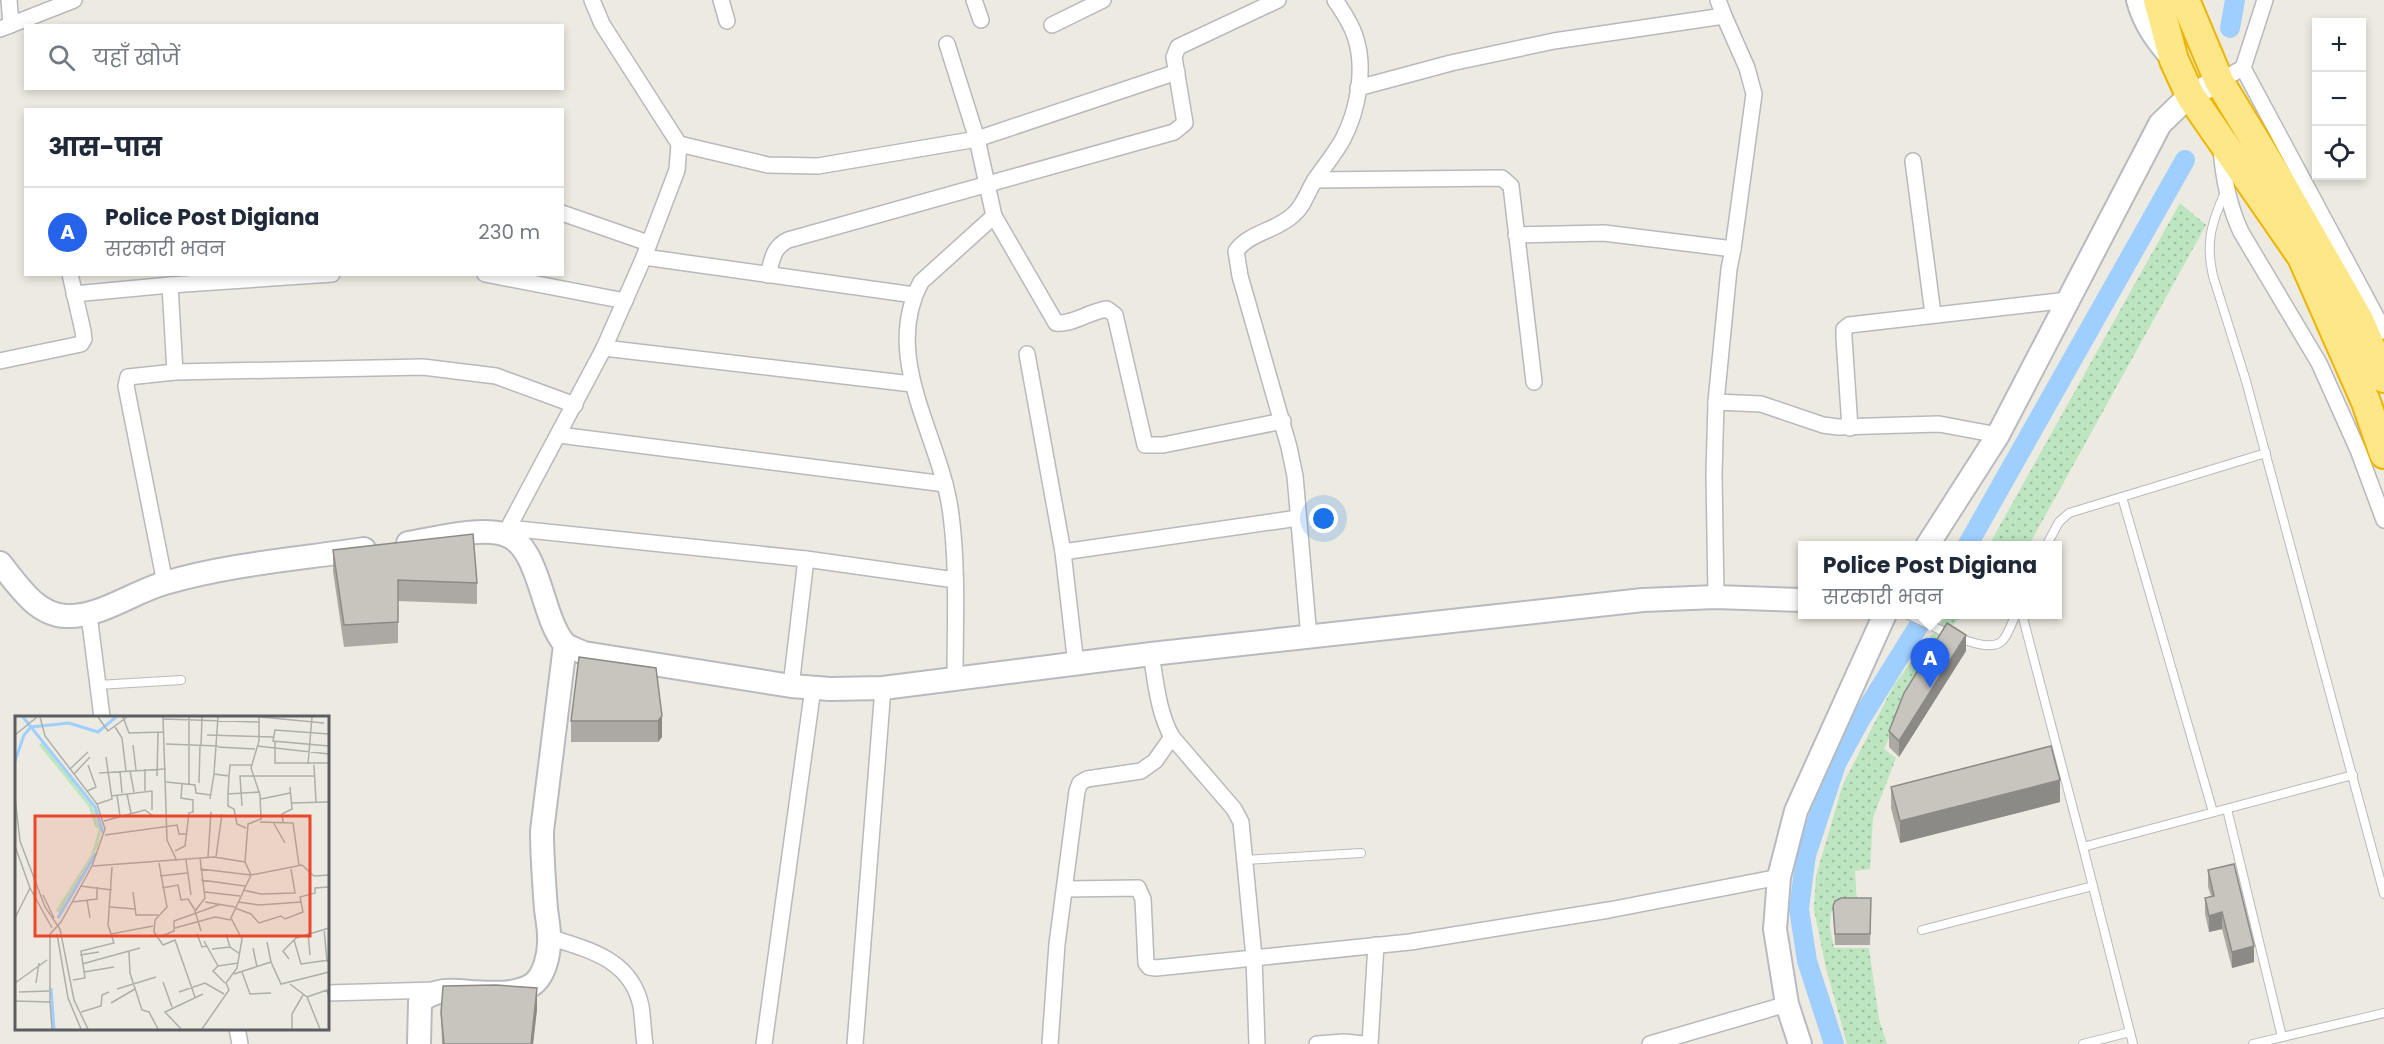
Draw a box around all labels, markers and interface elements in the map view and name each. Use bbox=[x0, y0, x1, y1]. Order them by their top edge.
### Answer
map controls bbox=[2312, 18, 2366, 180]
button: + bbox=[2312, 18, 2366, 72]
search box bbox=[24, 24, 564, 90]
icon: search bbox=[45, 41, 78, 74]
text: यहाँ खोजें bbox=[93, 42, 180, 73]
button: − bbox=[2312, 72, 2366, 126]
button: locate bbox=[2312, 126, 2366, 180]
text: आस-पास bbox=[48, 129, 162, 165]
text: Police Post Digiana bbox=[105, 202, 319, 233]
text: A bbox=[60, 218, 75, 246]
text: 230 m bbox=[478, 218, 540, 246]
text: सरकारी भवन bbox=[105, 235, 225, 263]
your location bbox=[1309, 504, 1338, 533]
popup bbox=[1798, 541, 2062, 619]
text: Police Post Digiana bbox=[1823, 550, 2037, 581]
text: सरकारी भवन bbox=[1823, 583, 1943, 611]
pin: A bbox=[1910, 638, 1950, 688]
inset map bbox=[15, 716, 328, 1029]

